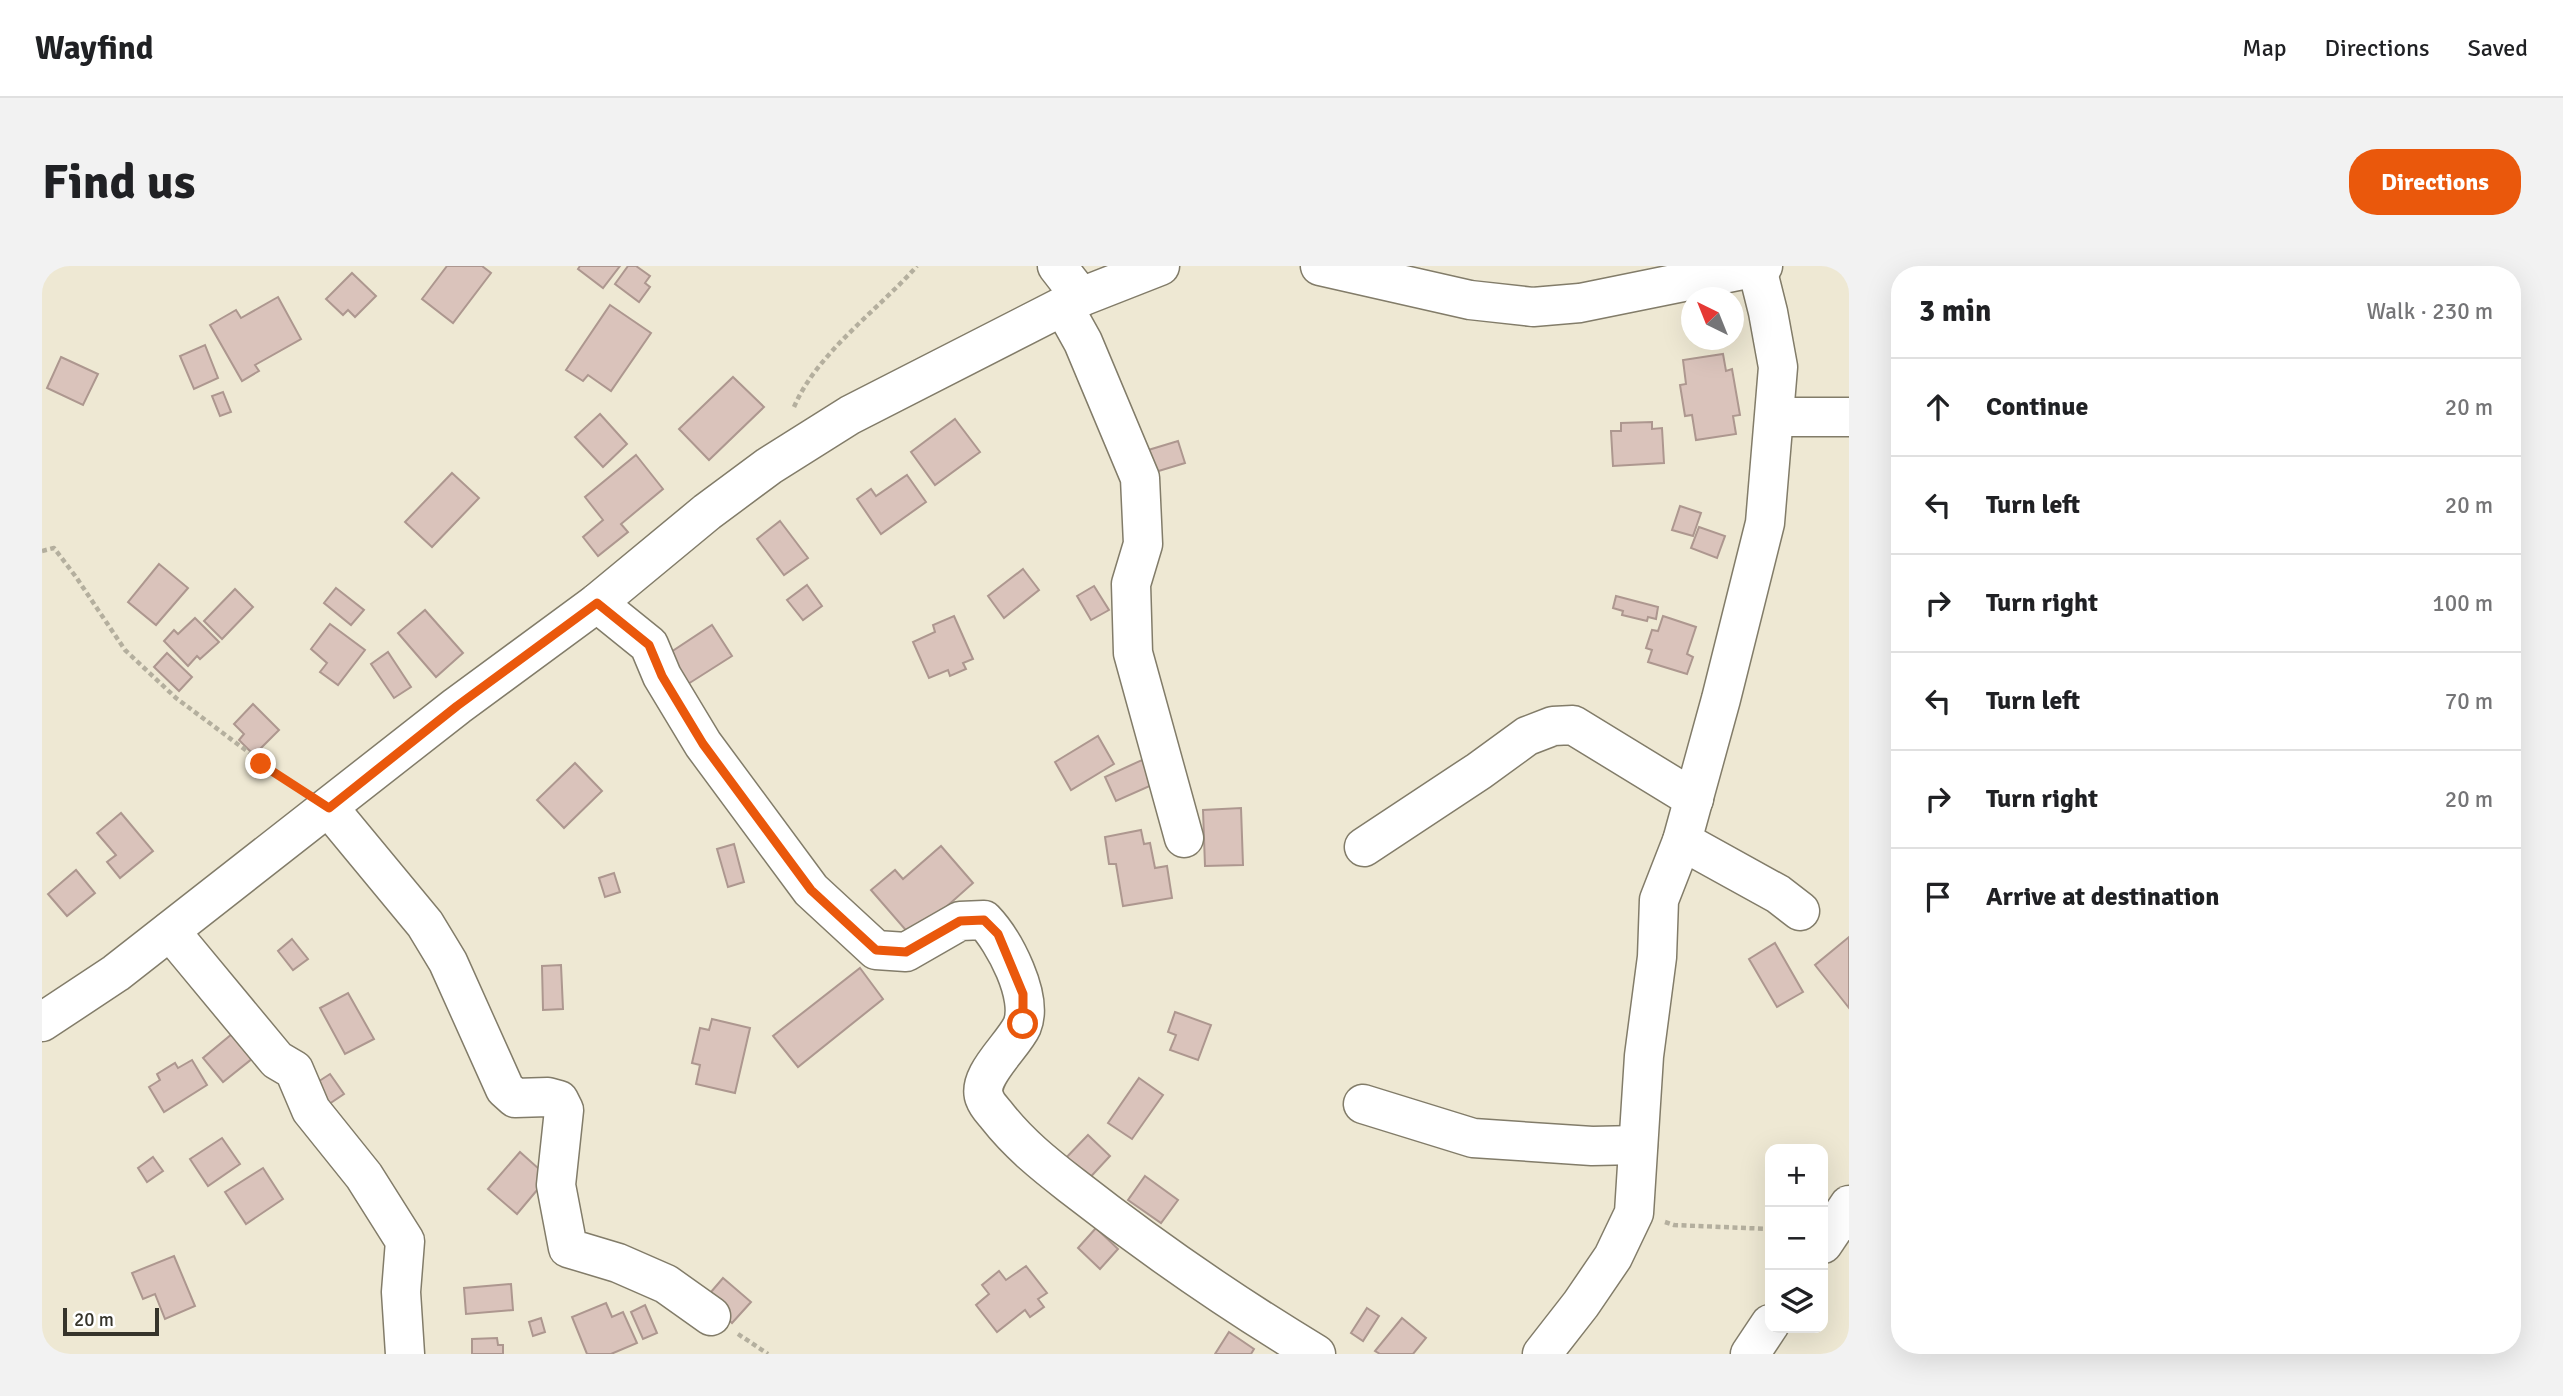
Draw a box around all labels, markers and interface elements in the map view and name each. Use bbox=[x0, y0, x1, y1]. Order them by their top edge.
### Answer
text: Wayfind bbox=[35, 28, 154, 69]
text: Map bbox=[2242, 33, 2287, 63]
text: Directions bbox=[2325, 33, 2430, 63]
text: Saved bbox=[2468, 33, 2528, 63]
button: Directions bbox=[2349, 149, 2521, 215]
text: Find us bbox=[42, 152, 195, 212]
north arrow bbox=[1681, 287, 1744, 350]
text: 3 min bbox=[1919, 293, 1991, 330]
text: Walk · 230 m bbox=[2367, 297, 2493, 326]
icon: ahead bbox=[1919, 388, 1957, 426]
text: Continue bbox=[1986, 391, 2088, 423]
text: 20 m bbox=[2445, 393, 2493, 422]
icon: left bbox=[1919, 486, 1957, 524]
text: Turn left bbox=[1986, 489, 2080, 521]
text: 20 m bbox=[2445, 491, 2493, 520]
icon: right bbox=[1919, 584, 1957, 622]
text: Turn right bbox=[1986, 587, 2098, 619]
text: 100 m bbox=[2432, 589, 2493, 618]
icon: left bbox=[1919, 682, 1957, 720]
text: Turn left bbox=[1986, 685, 2080, 717]
text: 70 m bbox=[2445, 687, 2493, 716]
route end bbox=[245, 748, 276, 779]
icon: right bbox=[1919, 780, 1957, 818]
text: Turn right bbox=[1986, 783, 2098, 815]
text: 20 m bbox=[2445, 785, 2493, 814]
icon: arrive bbox=[1919, 878, 1957, 916]
text: Arrive at destination bbox=[1986, 881, 2219, 913]
route start bbox=[1007, 1008, 1038, 1039]
map controls bbox=[1765, 1144, 1828, 1333]
button: + bbox=[1765, 1144, 1828, 1207]
button: − bbox=[1765, 1207, 1828, 1270]
button: layers bbox=[1765, 1270, 1828, 1333]
scale bar bbox=[63, 1305, 159, 1337]
text: 20 m bbox=[74, 1308, 114, 1332]

